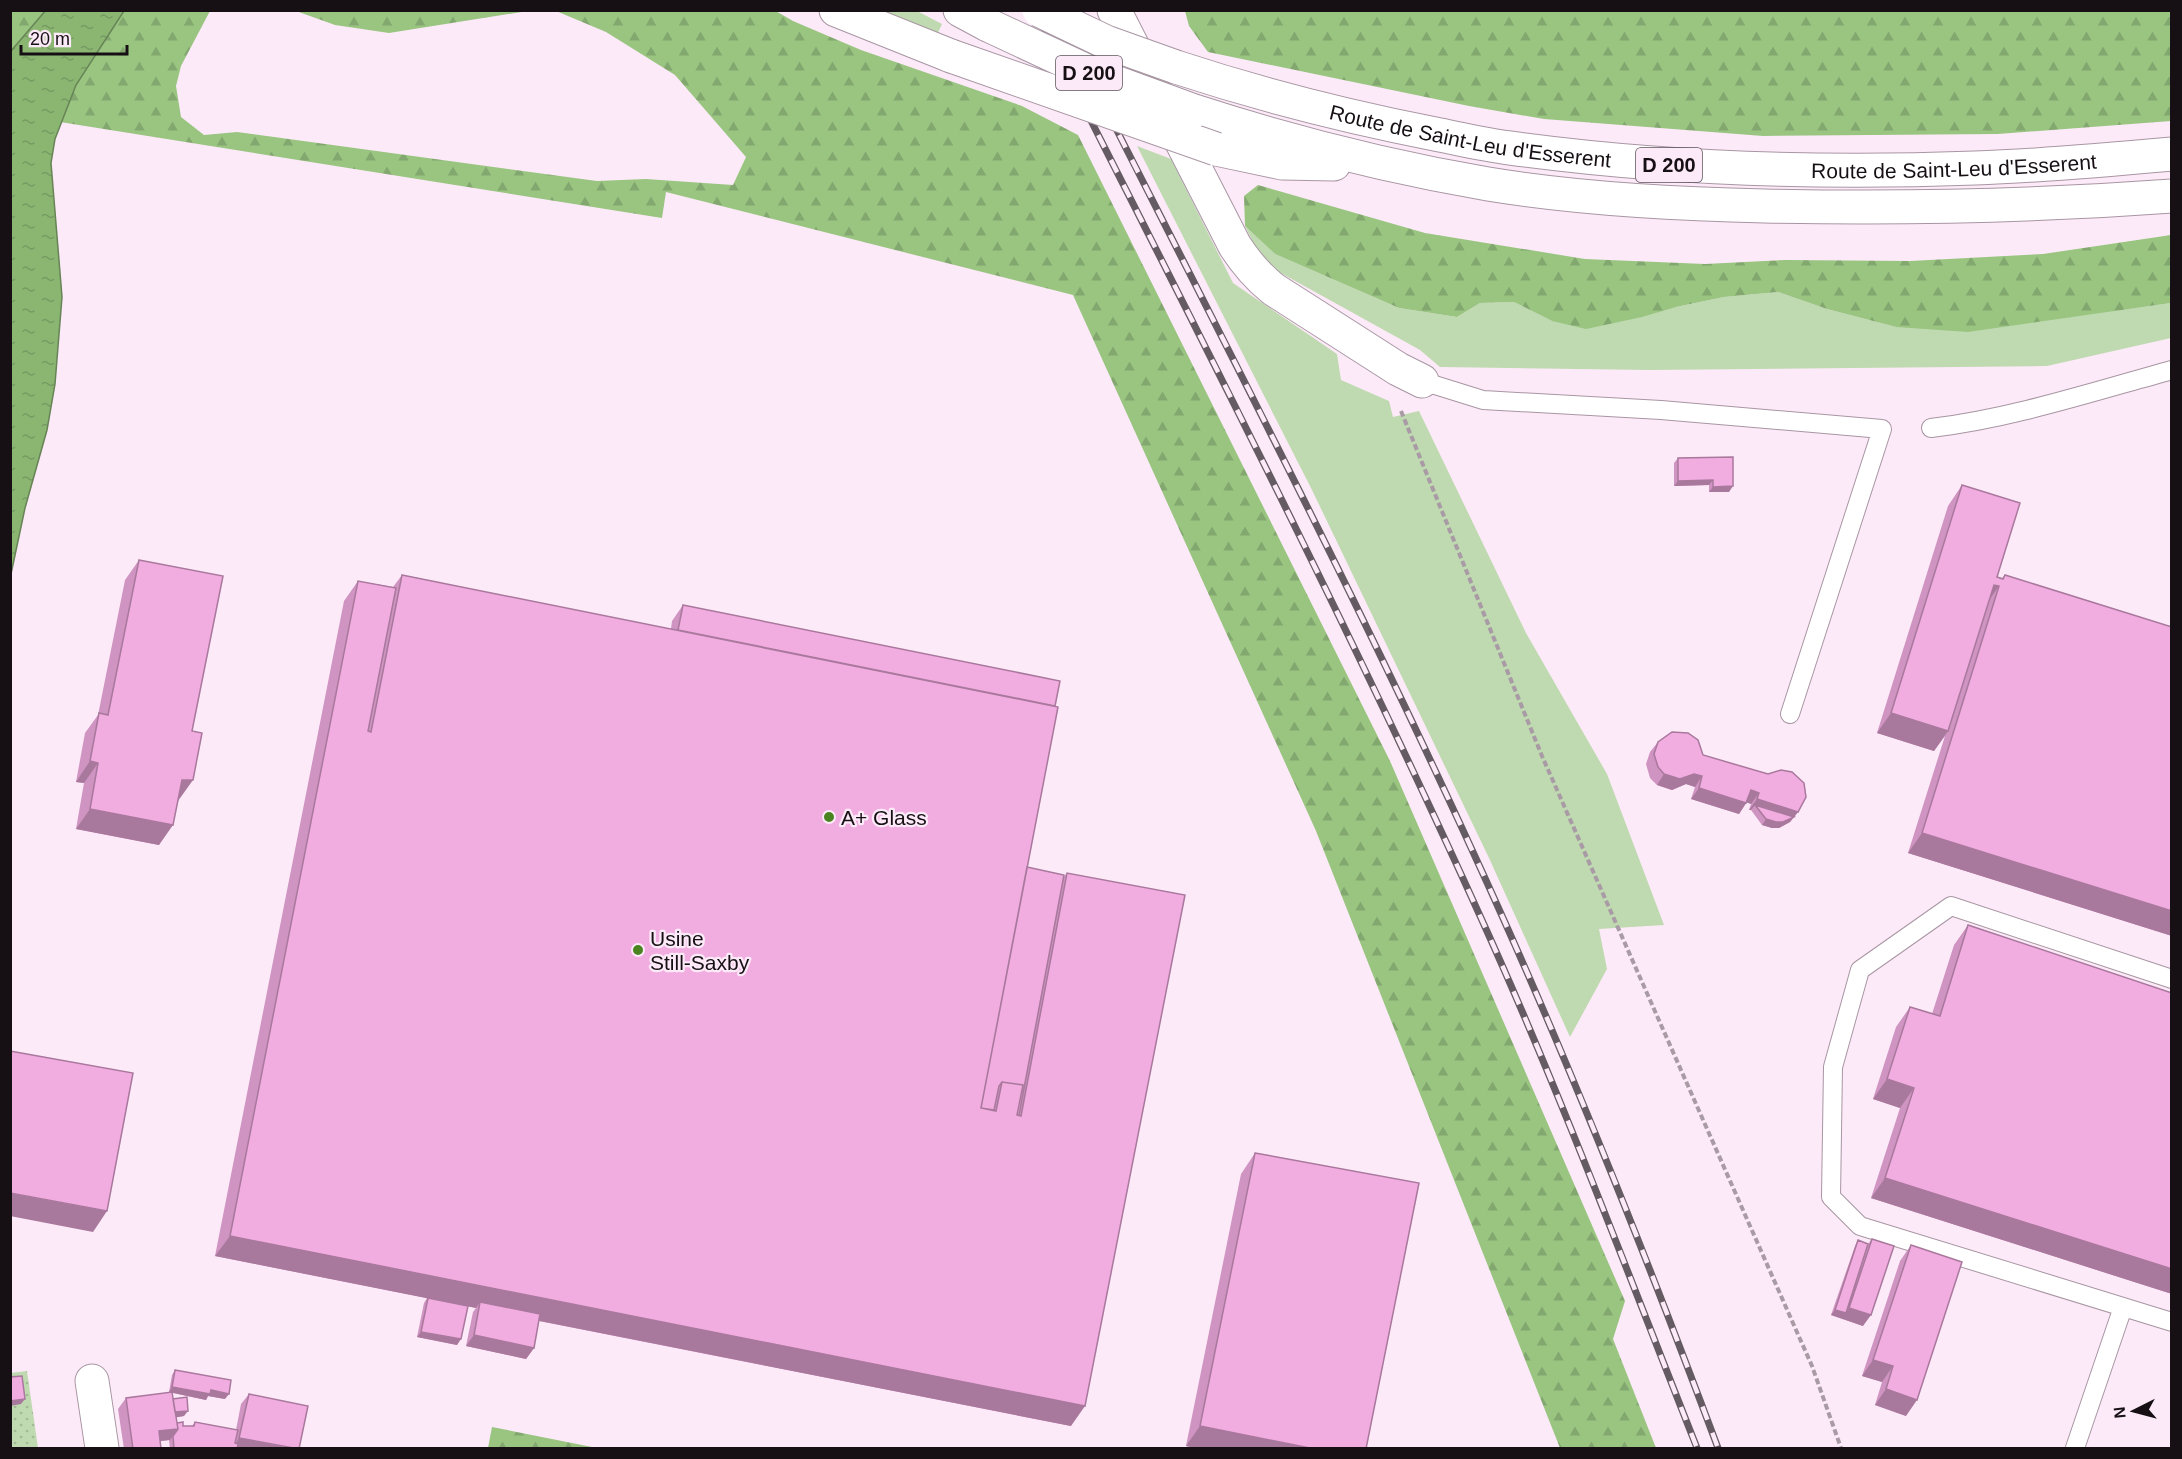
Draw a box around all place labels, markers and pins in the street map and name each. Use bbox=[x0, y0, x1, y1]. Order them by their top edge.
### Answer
place label: A+ Glass bbox=[841, 806, 927, 829]
marker: A+ Glass bbox=[822, 810, 836, 824]
place label: Usine Still-Saxby bbox=[650, 927, 750, 974]
marker: Usine Still-Saxby bbox=[631, 943, 645, 957]

